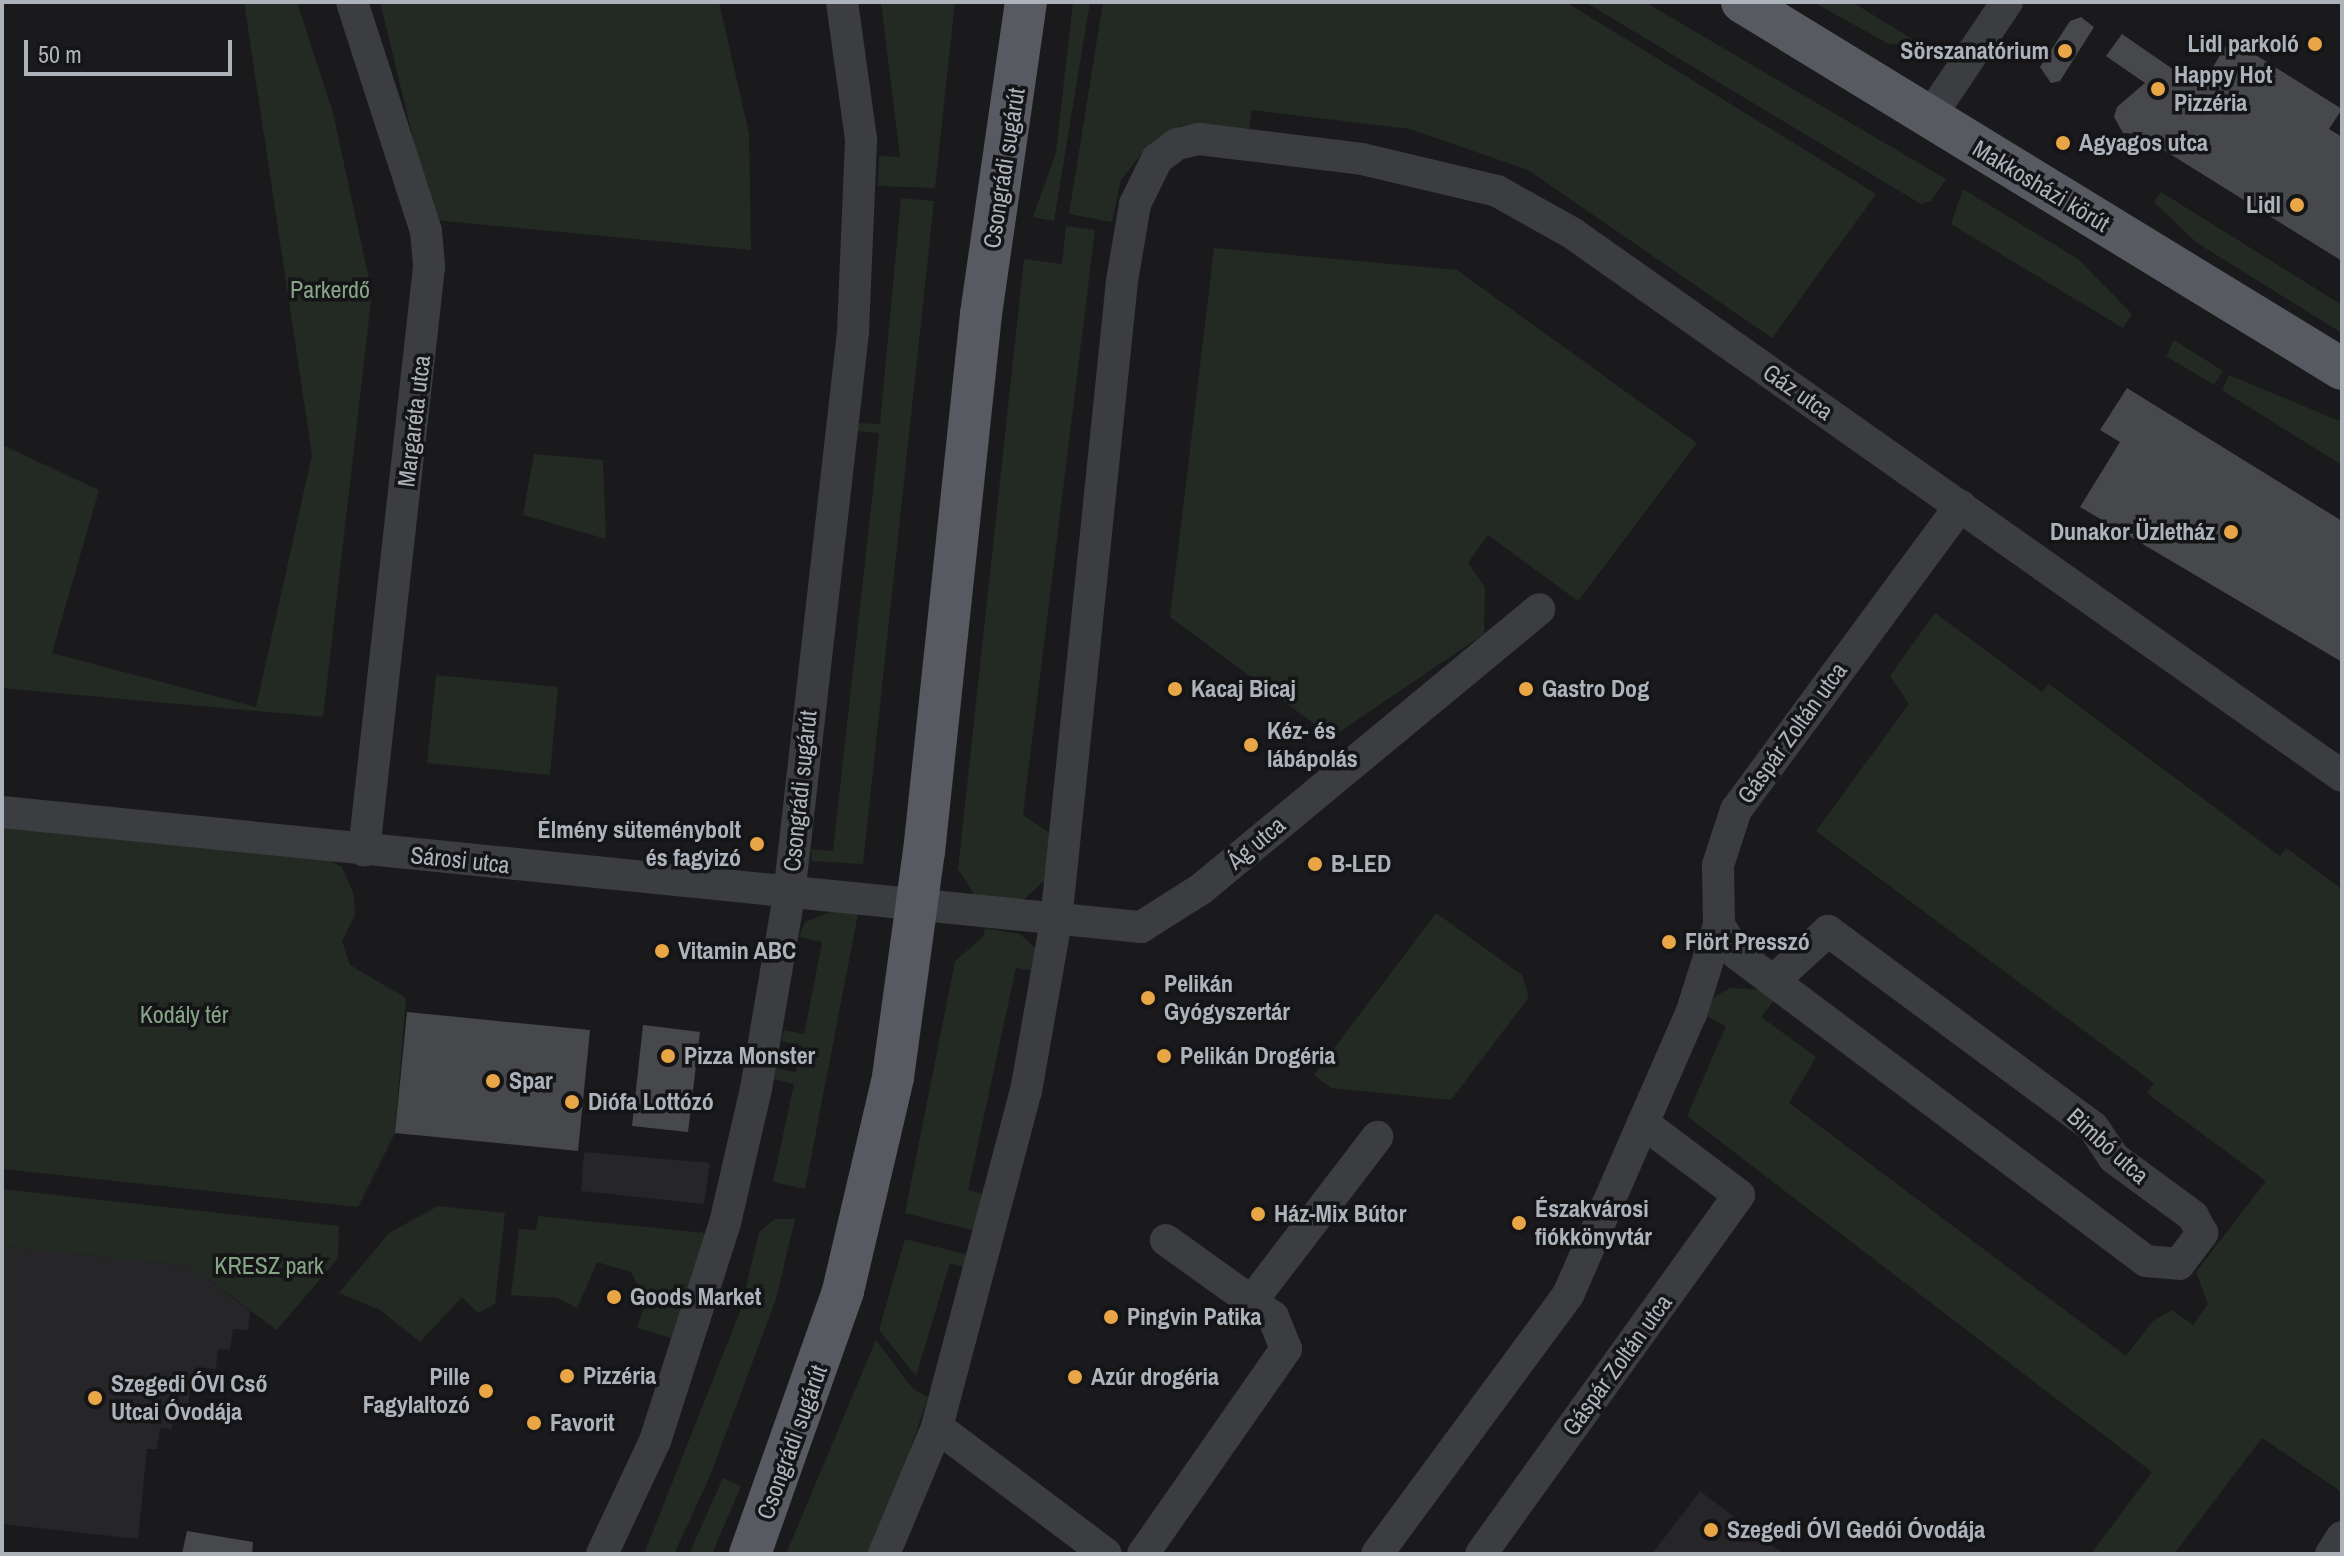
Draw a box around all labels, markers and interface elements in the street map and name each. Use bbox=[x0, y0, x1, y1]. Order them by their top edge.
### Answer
scale bar bbox=[28, 24, 236, 74]
place label: Lidl parkoló bbox=[2187, 30, 2299, 58]
marker: Lidl parkoló bbox=[2306, 35, 2324, 53]
place label: Sörszanatórium bbox=[1900, 37, 2049, 65]
text: 50 m bbox=[38, 38, 82, 70]
marker: Sörszanatórium bbox=[2056, 42, 2074, 60]
place label: Happy Hot Pizzéria bbox=[2174, 61, 2272, 117]
marker: Happy Hot Pizzéria bbox=[2149, 80, 2167, 98]
street label: Csongrádi sugárút bbox=[977, 86, 1031, 250]
place label: Agyagos utca bbox=[2079, 129, 2208, 157]
street label: Makkosházi körút bbox=[1967, 134, 2115, 238]
marker: Agyagos utca bbox=[2054, 134, 2072, 152]
place label: Lidl bbox=[2246, 191, 2281, 219]
marker: Lidl bbox=[2288, 196, 2306, 214]
park label: Parkerdő bbox=[290, 276, 370, 304]
street label: Margaréta utca bbox=[392, 354, 436, 488]
street label: Gáz utca bbox=[1757, 358, 1839, 426]
place label: Dunakor Üzletház bbox=[2050, 518, 2215, 546]
marker: Dunakor Üzletház bbox=[2222, 523, 2240, 541]
street label: Gáspár Zoltán utca bbox=[1731, 657, 1853, 809]
place label: Kacaj Bicaj bbox=[1191, 675, 1296, 703]
place label: Gastro Dog bbox=[1542, 675, 1649, 703]
marker: Kacaj Bicaj bbox=[1166, 680, 1184, 698]
marker: Gastro Dog bbox=[1517, 680, 1535, 698]
street label: Csongrádi sugárút bbox=[777, 709, 823, 873]
place label: Kéz- és lábápolás bbox=[1267, 717, 1358, 773]
marker: Kéz- és lábápolás bbox=[1242, 736, 1260, 754]
street label: Ág utca bbox=[1221, 811, 1291, 875]
place label: Élmény süteménybolt és fagyizó bbox=[538, 816, 741, 872]
marker: Élmény süteménybolt és fagyizó bbox=[748, 835, 766, 853]
street label: Sárosi utca bbox=[409, 840, 511, 880]
place label: B-LED bbox=[1331, 850, 1391, 878]
marker: B-LED bbox=[1306, 855, 1324, 873]
place label: Flört Presszó bbox=[1685, 928, 1810, 956]
marker: Flört Presszó bbox=[1660, 933, 1678, 951]
place label: Vitamin ABC bbox=[678, 937, 797, 965]
marker: Vitamin ABC bbox=[653, 942, 671, 960]
place label: Pelikán Gyógyszertár bbox=[1164, 970, 1290, 1026]
marker: Pelikán Gyógyszertár bbox=[1139, 989, 1157, 1007]
park label: Kodály tér bbox=[140, 1001, 228, 1029]
place label: Pizza Monster bbox=[684, 1042, 815, 1070]
place label: Pelikán Drogéria bbox=[1180, 1042, 1335, 1070]
marker: Pizza Monster bbox=[659, 1047, 677, 1065]
marker: Pelikán Drogéria bbox=[1155, 1047, 1173, 1065]
place label: Spar bbox=[509, 1067, 553, 1095]
marker: Spar bbox=[484, 1072, 502, 1090]
place label: Diófa Lottózó bbox=[588, 1088, 714, 1116]
marker: Diófa Lottózó bbox=[563, 1093, 581, 1111]
street label: Bimbó utca bbox=[2061, 1102, 2155, 1190]
place label: Északvárosi fiókkönyvtár bbox=[1535, 1195, 1652, 1251]
place label: Ház-Mix Bútor bbox=[1274, 1200, 1406, 1228]
marker: Ház-Mix Bútor bbox=[1249, 1205, 1267, 1223]
marker: Északvárosi fiókkönyvtár bbox=[1510, 1214, 1528, 1232]
park label: KRESZ park bbox=[214, 1252, 324, 1280]
place label: Goods Market bbox=[630, 1283, 761, 1311]
marker: Goods Market bbox=[605, 1288, 623, 1306]
street label: Gáspár Zoltán utca bbox=[1556, 1289, 1678, 1441]
place label: Pingvin Patika bbox=[1127, 1303, 1262, 1331]
marker: Pingvin Patika bbox=[1102, 1308, 1120, 1326]
street label: Csongrádi sugárút bbox=[751, 1361, 833, 1523]
place label: Pizzéria bbox=[583, 1362, 656, 1390]
place label: Pille Fagylaltozó bbox=[363, 1363, 470, 1419]
place label: Azúr drogéria bbox=[1091, 1363, 1219, 1391]
marker: Pizzéria bbox=[558, 1367, 576, 1385]
marker: Azúr drogéria bbox=[1066, 1368, 1084, 1386]
place label: Szegedi ÓVI Cső Utcai Óvodája bbox=[111, 1370, 267, 1426]
marker: Pille Fagylaltozó bbox=[477, 1382, 495, 1400]
marker: Szegedi ÓVI Cső Utcai Óvodája bbox=[86, 1389, 104, 1407]
place label: Favorit bbox=[550, 1409, 615, 1437]
marker: Favorit bbox=[525, 1414, 543, 1432]
place label: Szegedi ÓVI Gedói Óvodája bbox=[1727, 1516, 1985, 1544]
marker: Szegedi ÓVI Gedói Óvodája bbox=[1702, 1521, 1720, 1539]

